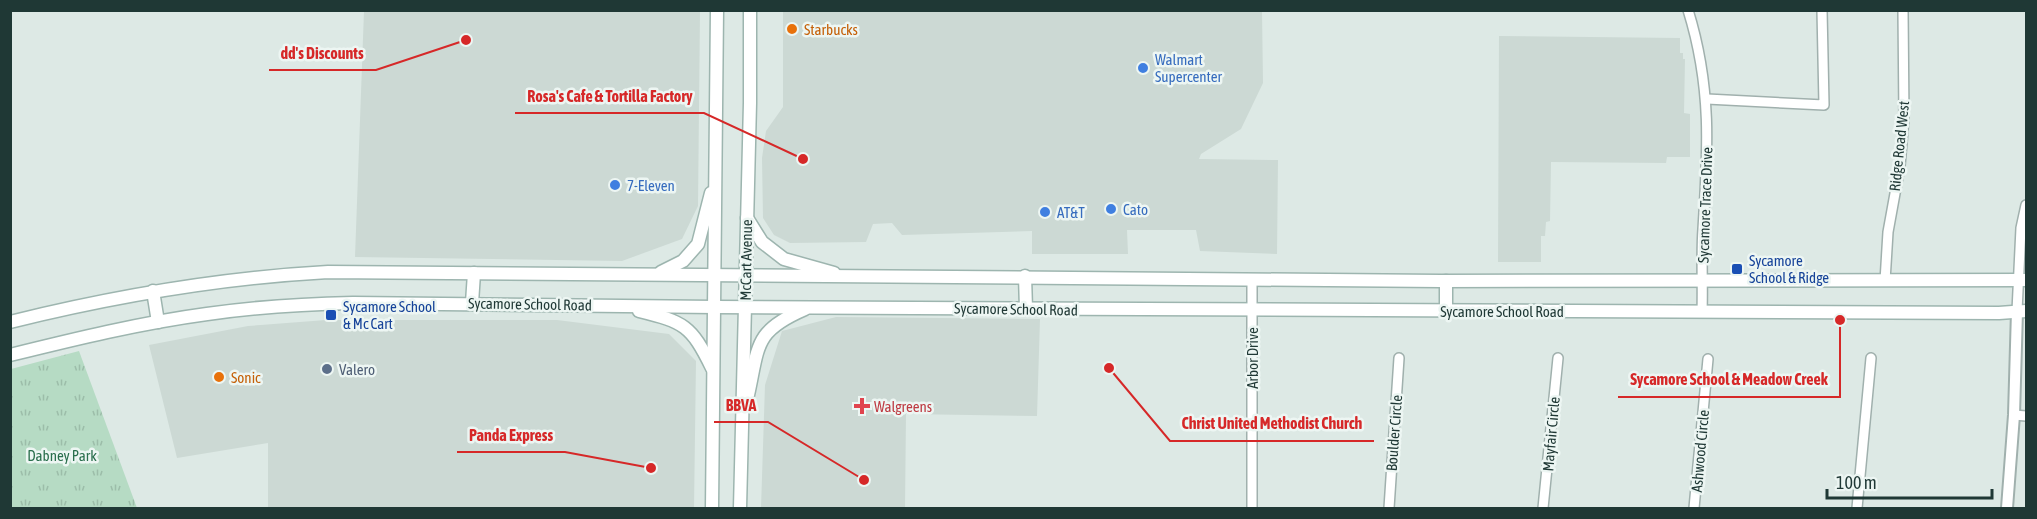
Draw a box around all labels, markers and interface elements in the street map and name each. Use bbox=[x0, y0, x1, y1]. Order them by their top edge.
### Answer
place label: Starbucks bbox=[804, 21, 858, 38]
marker: Starbucks bbox=[785, 22, 799, 36]
callout: dd's Discounts bbox=[269, 36, 376, 70]
text: dd's Discounts bbox=[280, 44, 364, 62]
place label: Walmart Supercenter bbox=[1155, 51, 1223, 85]
marker: Walmart Supercenter bbox=[1136, 61, 1150, 75]
callout: Rosa's Cafe & Tortilla Factory bbox=[515, 79, 704, 113]
text: Rosa's Cafe & Tortilla Factory bbox=[527, 87, 693, 105]
street label: Ridge Road West bbox=[1886, 100, 1912, 192]
street label: Sycamore Trace Drive bbox=[1694, 146, 1716, 263]
place label: 7-Eleven bbox=[627, 177, 675, 194]
marker: 7-Eleven bbox=[608, 178, 622, 192]
place label: Cato bbox=[1123, 201, 1148, 218]
marker: Cato bbox=[1104, 202, 1118, 216]
place label: AT&T bbox=[1057, 204, 1085, 221]
marker: AT&T bbox=[1038, 205, 1052, 219]
street label: McCart Avenue bbox=[737, 219, 755, 301]
place label: Sycamore School & Ridge bbox=[1749, 252, 1829, 286]
marker: Sycamore School & Ridge bbox=[1730, 262, 1744, 276]
street label: Sycamore School Road bbox=[468, 294, 592, 314]
place label: Sycamore School & Mc Cart bbox=[343, 298, 436, 332]
street label: Sycamore School Road bbox=[954, 299, 1078, 319]
street label: Sycamore School Road bbox=[1440, 303, 1564, 320]
marker: Sycamore School & Mc Cart bbox=[324, 308, 338, 322]
street label: Arbor Drive bbox=[1244, 327, 1261, 389]
place label: Valero bbox=[339, 361, 375, 378]
marker: Valero bbox=[320, 362, 334, 376]
callout: Sycamore School & Meadow Creek bbox=[1618, 363, 1840, 397]
place label: Sonic bbox=[231, 369, 261, 386]
marker: Sonic bbox=[212, 370, 226, 384]
text: Sycamore School & Meadow Creek bbox=[1630, 370, 1829, 388]
callout: BBVA bbox=[714, 388, 768, 422]
street label: Boulder Circle bbox=[1383, 394, 1405, 472]
text: BBVA bbox=[726, 396, 756, 414]
street label: Mayfair Circle bbox=[1539, 396, 1563, 472]
place label: Walgreens bbox=[874, 398, 932, 415]
marker: Walgreens bbox=[855, 399, 869, 413]
callout: Christ United Methodist Church bbox=[1170, 407, 1374, 441]
street label: Ashwood Circle bbox=[1688, 409, 1712, 493]
text: Christ United Methodist Church bbox=[1182, 414, 1363, 432]
callout: Panda Express bbox=[457, 418, 565, 452]
text: Panda Express bbox=[469, 426, 553, 444]
park label: Dabney Park bbox=[27, 447, 97, 464]
scale bar bbox=[1827, 462, 1992, 500]
text: 100 m bbox=[1836, 472, 1877, 493]

